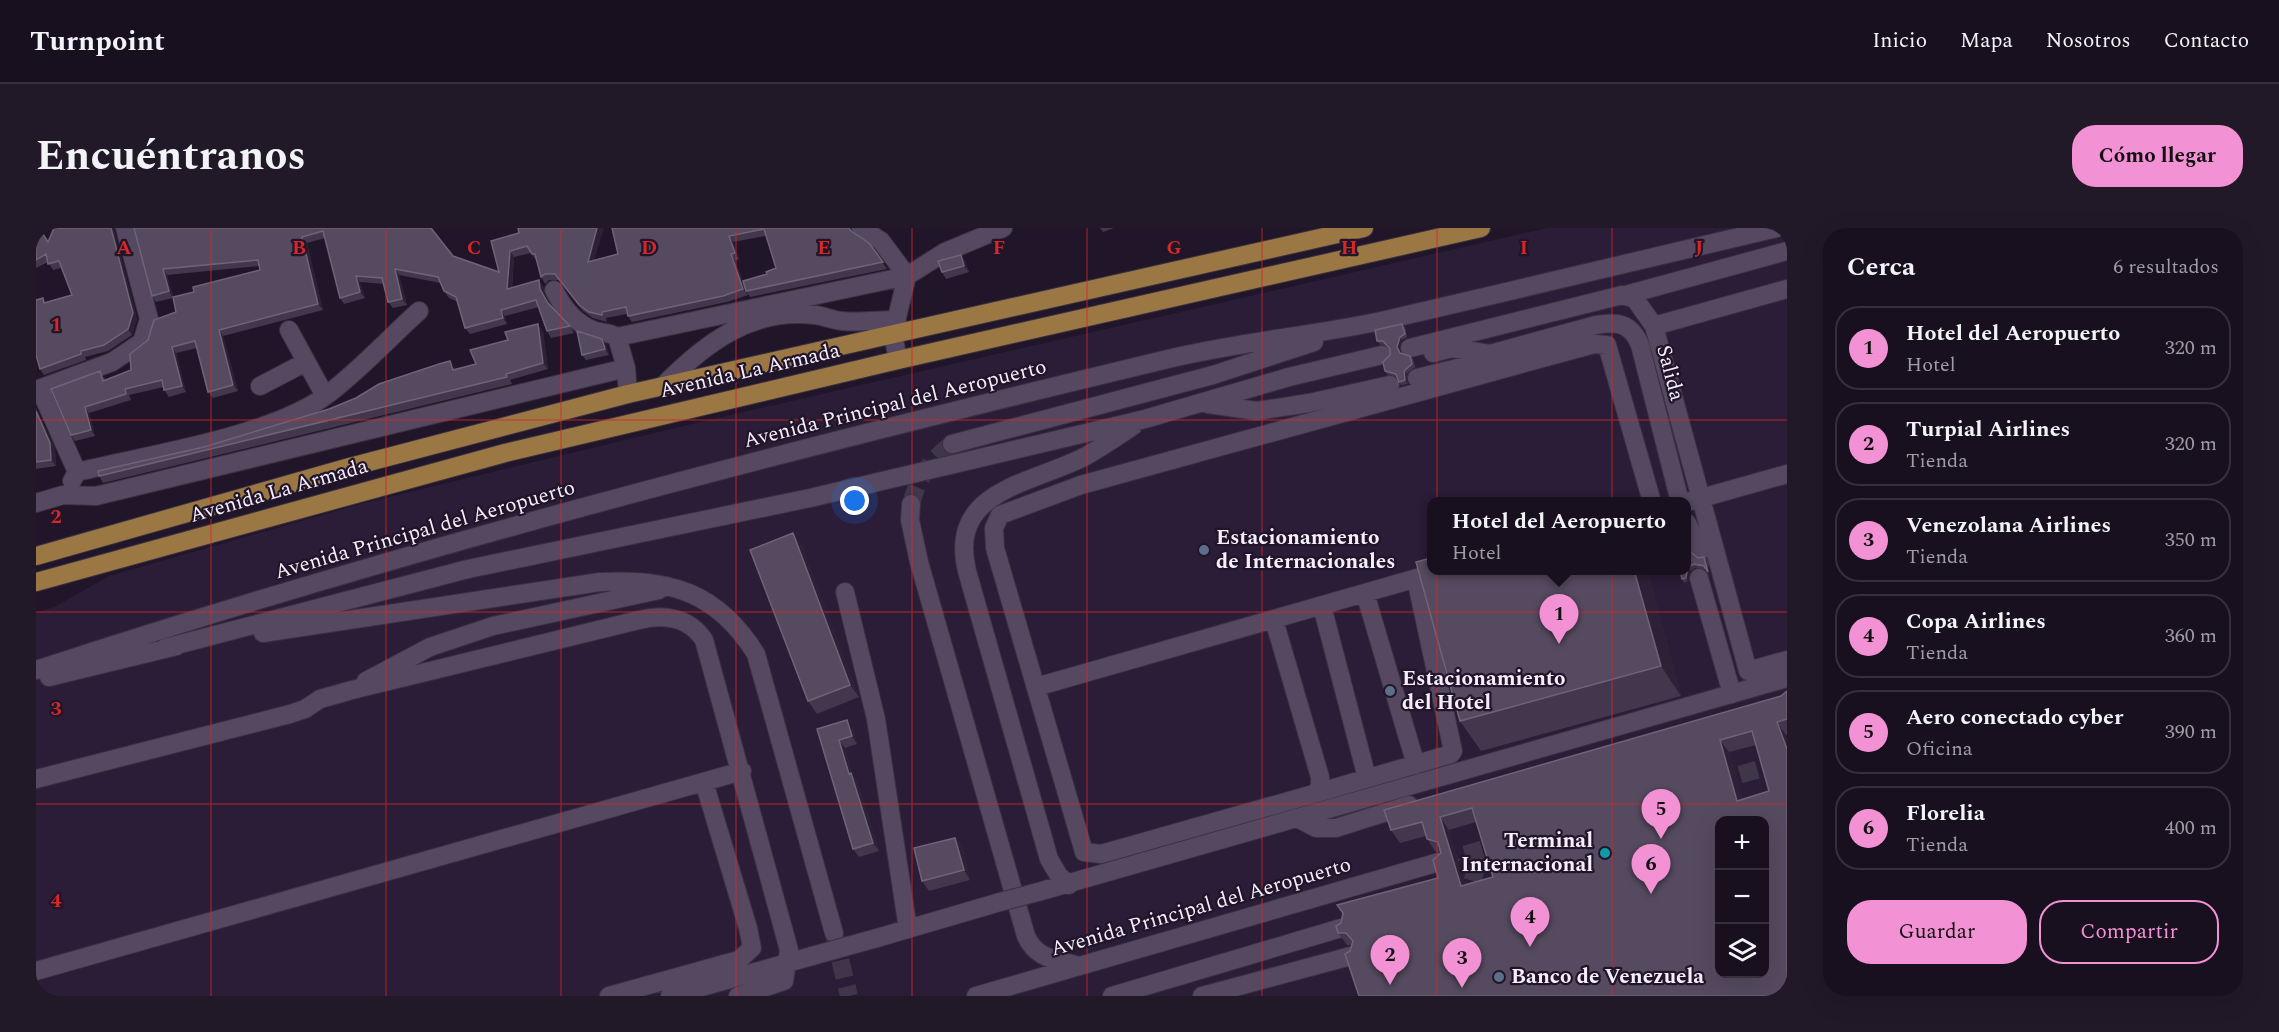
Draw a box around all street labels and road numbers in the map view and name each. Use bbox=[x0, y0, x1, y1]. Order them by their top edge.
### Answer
street label: Avenida La Armada bbox=[657, 335, 844, 407]
street label: Salida bbox=[1647, 342, 1693, 405]
street label: Avenida Principal del Aeropuerto bbox=[740, 351, 1050, 457]
street label: Avenida La Armada bbox=[186, 450, 373, 532]
street label: Avenida Principal del Aeropuerto bbox=[271, 472, 579, 588]
street label: Avenida Principal del Aeropuerto bbox=[1047, 849, 1355, 965]

